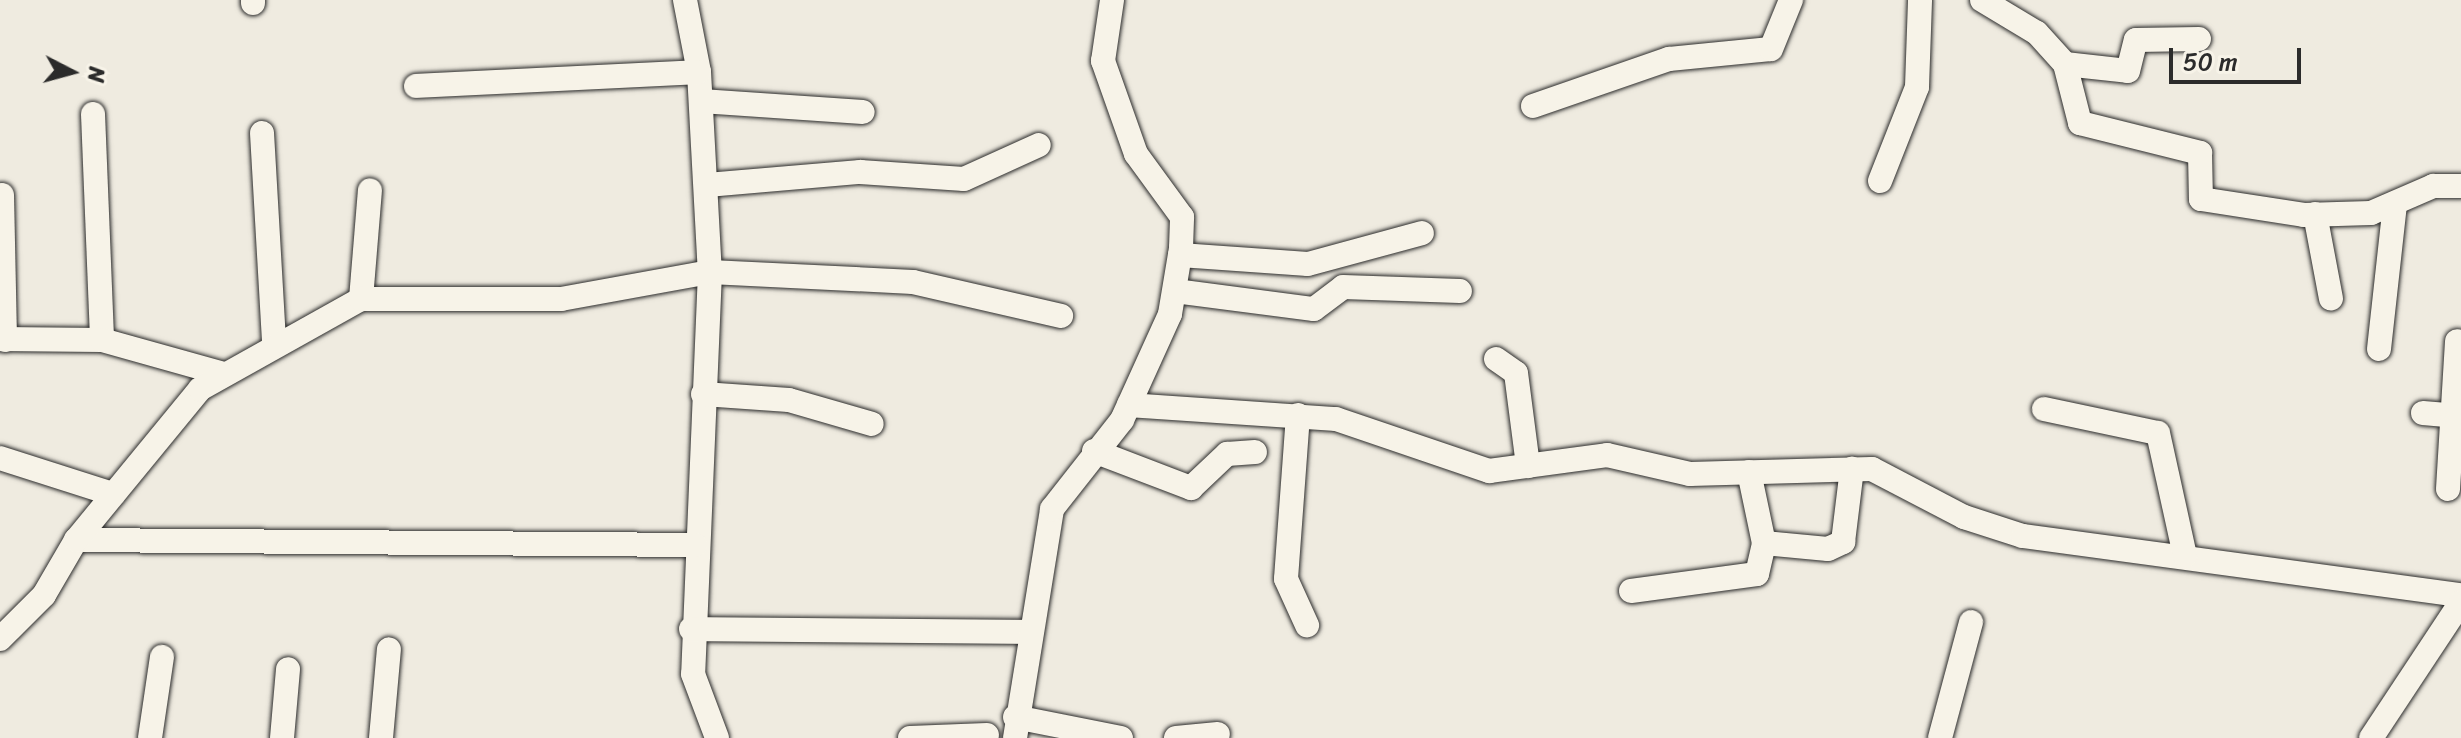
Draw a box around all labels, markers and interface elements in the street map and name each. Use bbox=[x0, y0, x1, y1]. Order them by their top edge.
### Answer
north arrow bbox=[32, 32, 112, 112]
scale bar bbox=[2173, 32, 2305, 82]
text: 50 m bbox=[2183, 41, 2238, 83]
text: N bbox=[76, 65, 117, 84]

